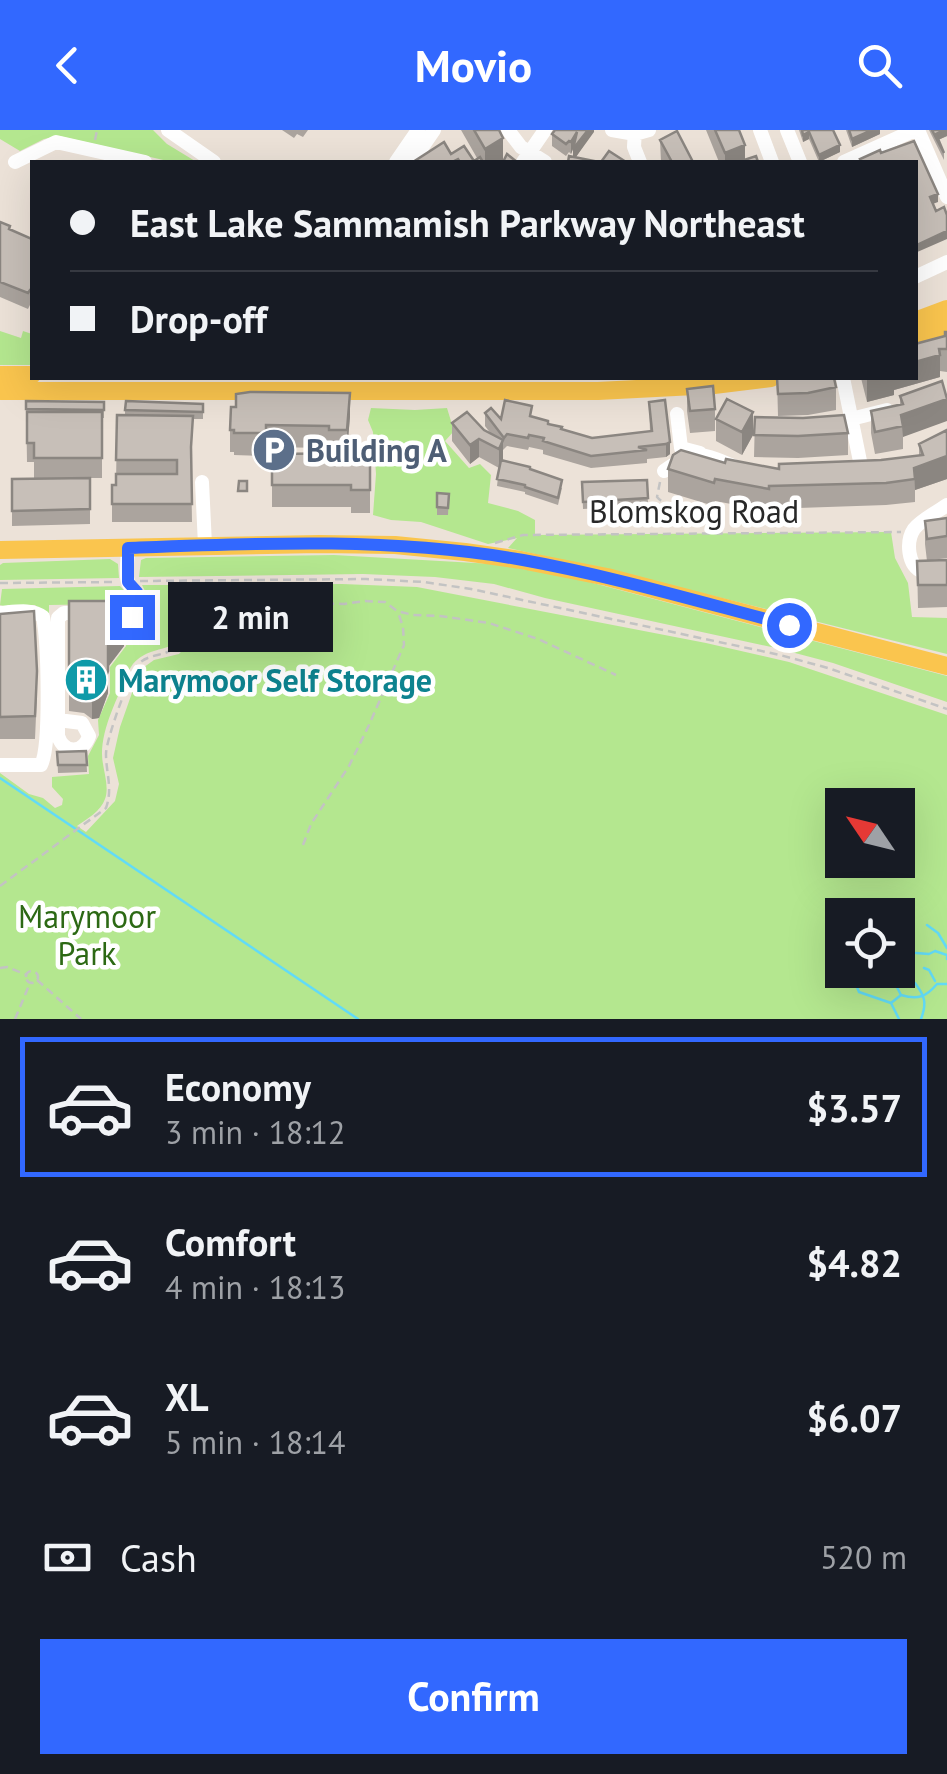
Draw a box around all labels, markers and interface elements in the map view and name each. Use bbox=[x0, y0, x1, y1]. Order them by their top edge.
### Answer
text: Movio bbox=[415, 36, 532, 94]
icon: back bbox=[40, 38, 95, 93]
icon: search bbox=[852, 38, 907, 93]
text: East Lake Sammamish Parkway Northeast bbox=[130, 198, 805, 247]
text: Drop-off bbox=[130, 294, 267, 343]
parking icon: Building A bbox=[251, 427, 297, 473]
place label: Building A bbox=[306, 429, 447, 471]
street label: Blomskog Road bbox=[589, 490, 799, 532]
callout: 2 min bbox=[167, 582, 332, 652]
route end bbox=[110, 595, 155, 640]
text: 2 min bbox=[211, 596, 290, 638]
route start bbox=[767, 603, 812, 648]
building icon: Marymoor Self Storage bbox=[63, 657, 109, 703]
place label: Marymoor Self Storage bbox=[118, 659, 432, 701]
north arrow bbox=[825, 788, 915, 878]
map controls bbox=[825, 788, 915, 988]
park label: Marymoor Park bbox=[18, 895, 156, 974]
button: locate bbox=[825, 898, 915, 988]
icon: car bbox=[45, 1062, 135, 1152]
text: Economy bbox=[165, 1062, 311, 1111]
text: $3.57 bbox=[806, 1083, 902, 1132]
text: 3 min · 18:12 bbox=[165, 1111, 345, 1153]
icon: car bbox=[45, 1217, 135, 1307]
text: Comfort bbox=[165, 1217, 296, 1266]
text: $4.82 bbox=[806, 1238, 902, 1287]
text: 4 min · 18:13 bbox=[165, 1266, 345, 1308]
icon: car bbox=[45, 1372, 135, 1462]
text: XL bbox=[165, 1372, 209, 1421]
text: $6.07 bbox=[806, 1393, 902, 1442]
text: 5 min · 18:14 bbox=[165, 1421, 345, 1463]
icon: cash bbox=[40, 1530, 95, 1585]
text: Cash bbox=[120, 1533, 197, 1582]
text: 520 m bbox=[820, 1536, 907, 1578]
button: Confirm bbox=[40, 1639, 907, 1754]

